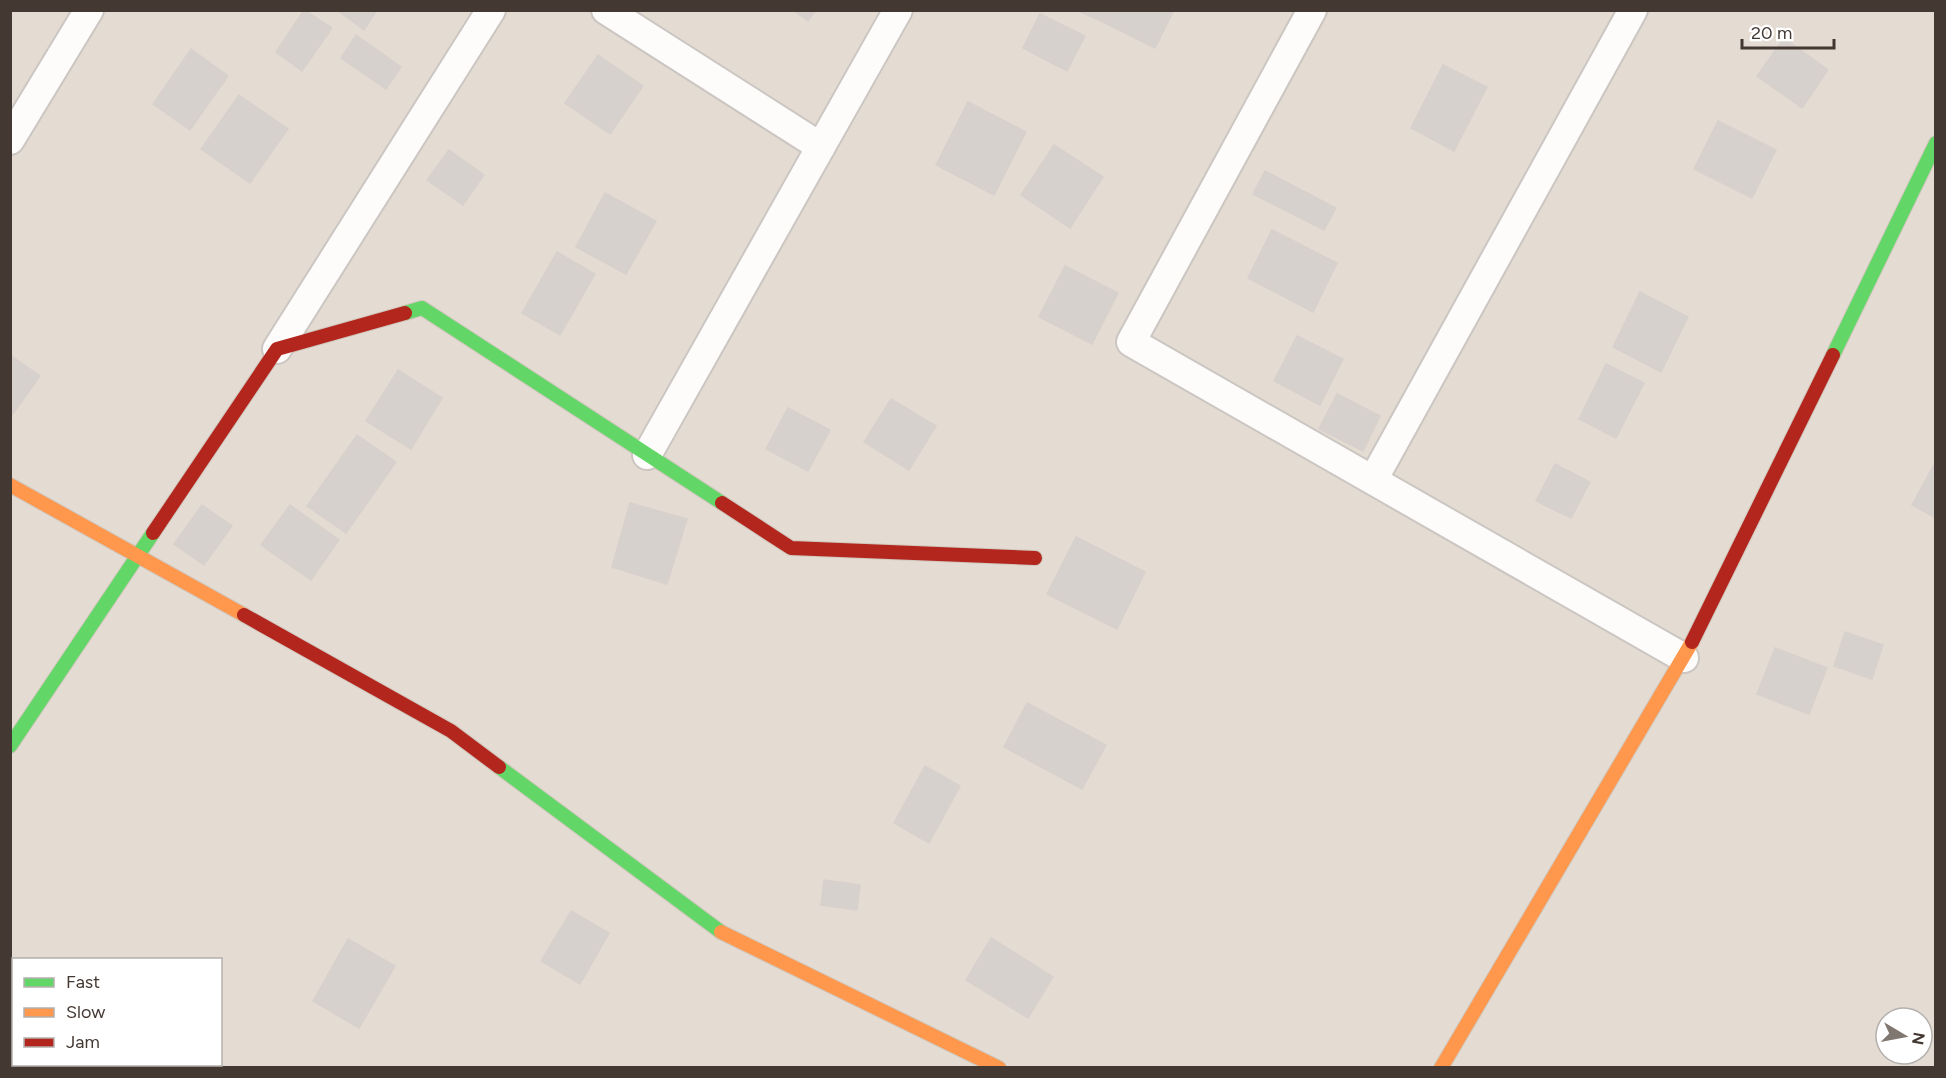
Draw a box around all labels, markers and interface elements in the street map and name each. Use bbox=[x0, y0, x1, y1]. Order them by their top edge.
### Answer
scale bar bbox=[1742, 12, 1834, 50]
text: 20 m bbox=[1751, 22, 1792, 44]
legend bbox=[12, 958, 222, 1066]
text: Fast bbox=[66, 971, 100, 993]
text: Slow bbox=[66, 1001, 105, 1023]
north arrow bbox=[1874, 1006, 1934, 1066]
text: Jam bbox=[66, 1031, 100, 1053]
text: N bbox=[1908, 1031, 1929, 1046]

